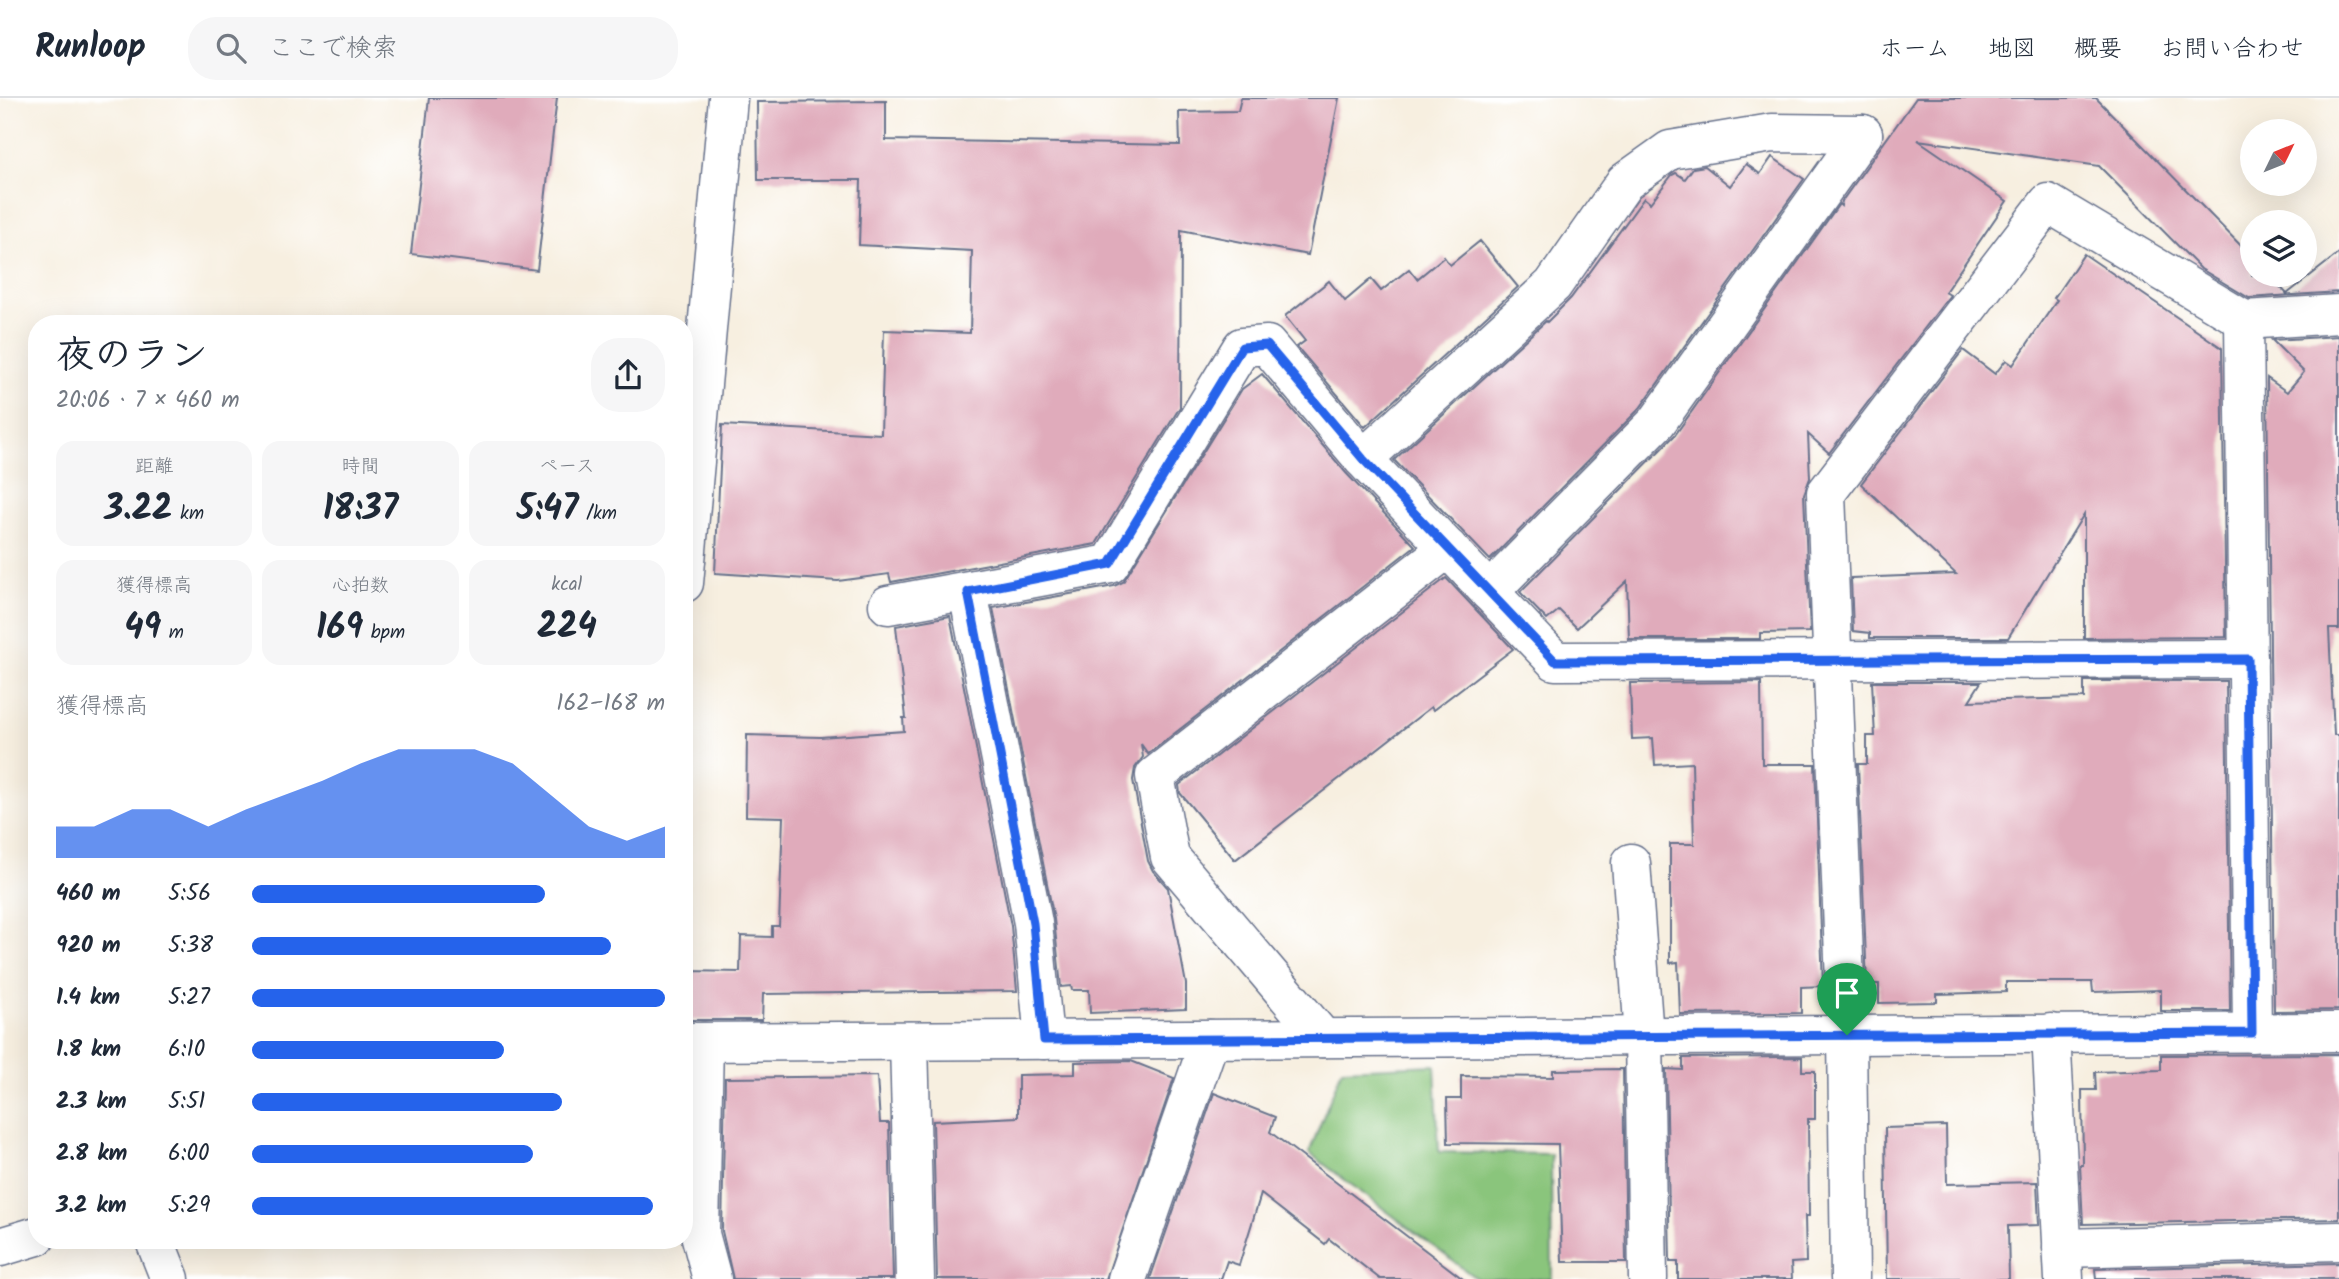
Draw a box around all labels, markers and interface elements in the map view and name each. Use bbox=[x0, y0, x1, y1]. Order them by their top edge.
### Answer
search box bbox=[188, 17, 678, 80]
text: Runloop bbox=[35, 22, 146, 75]
text: ここで検索 bbox=[268, 28, 398, 70]
icon: search bbox=[212, 29, 250, 67]
text: ホーム bbox=[1879, 30, 1950, 69]
text: 地図 bbox=[1988, 30, 2036, 69]
text: 概要 bbox=[2074, 30, 2122, 69]
text: お問い合わせ bbox=[2160, 30, 2304, 69]
north arrow bbox=[2240, 119, 2317, 196]
map controls bbox=[2240, 119, 2317, 287]
button: layers bbox=[2240, 210, 2317, 287]
text: 夜のラン bbox=[56, 327, 208, 387]
button: share bbox=[591, 338, 665, 412]
text: 20:06 · 7 × 460 m bbox=[56, 383, 239, 419]
text: 距離 bbox=[135, 452, 173, 482]
text: 時間 bbox=[341, 452, 380, 482]
text: ペース bbox=[539, 452, 595, 482]
text: 3.22 bbox=[104, 482, 172, 538]
text: 18:37 bbox=[323, 482, 398, 538]
text: 5:47 bbox=[517, 482, 579, 538]
text: km bbox=[172, 499, 204, 529]
text: /km bbox=[579, 499, 617, 529]
text: kcal bbox=[551, 570, 582, 600]
text: 獲得標高 bbox=[116, 571, 192, 601]
text: 心拍数 bbox=[332, 571, 389, 601]
text: 224 bbox=[537, 600, 597, 656]
text: 49 bbox=[124, 601, 161, 657]
text: 169 bbox=[316, 601, 363, 657]
text: m bbox=[161, 618, 184, 648]
text: bpm bbox=[363, 618, 405, 648]
text: 162–168 m bbox=[556, 686, 665, 722]
text: 獲得標高 bbox=[56, 689, 148, 725]
text: 460 m bbox=[56, 876, 121, 912]
text: 5:56 bbox=[168, 876, 211, 912]
text: 920 m bbox=[56, 928, 121, 964]
text: 5:38 bbox=[168, 928, 213, 964]
pin bbox=[1817, 963, 1877, 1035]
icon: arrive bbox=[1828, 974, 1866, 1012]
text: 1.4 km bbox=[56, 980, 120, 1016]
text: 5:27 bbox=[168, 980, 210, 1016]
text: 1.8 km bbox=[56, 1032, 121, 1068]
text: 6:10 bbox=[168, 1032, 205, 1068]
text: 2.3 km bbox=[56, 1084, 126, 1120]
text: 5:51 bbox=[168, 1084, 206, 1120]
text: 2.8 km bbox=[56, 1136, 127, 1172]
text: 6:00 bbox=[168, 1136, 209, 1172]
text: 3.2 km bbox=[56, 1188, 126, 1224]
text: 5:29 bbox=[168, 1188, 211, 1224]

